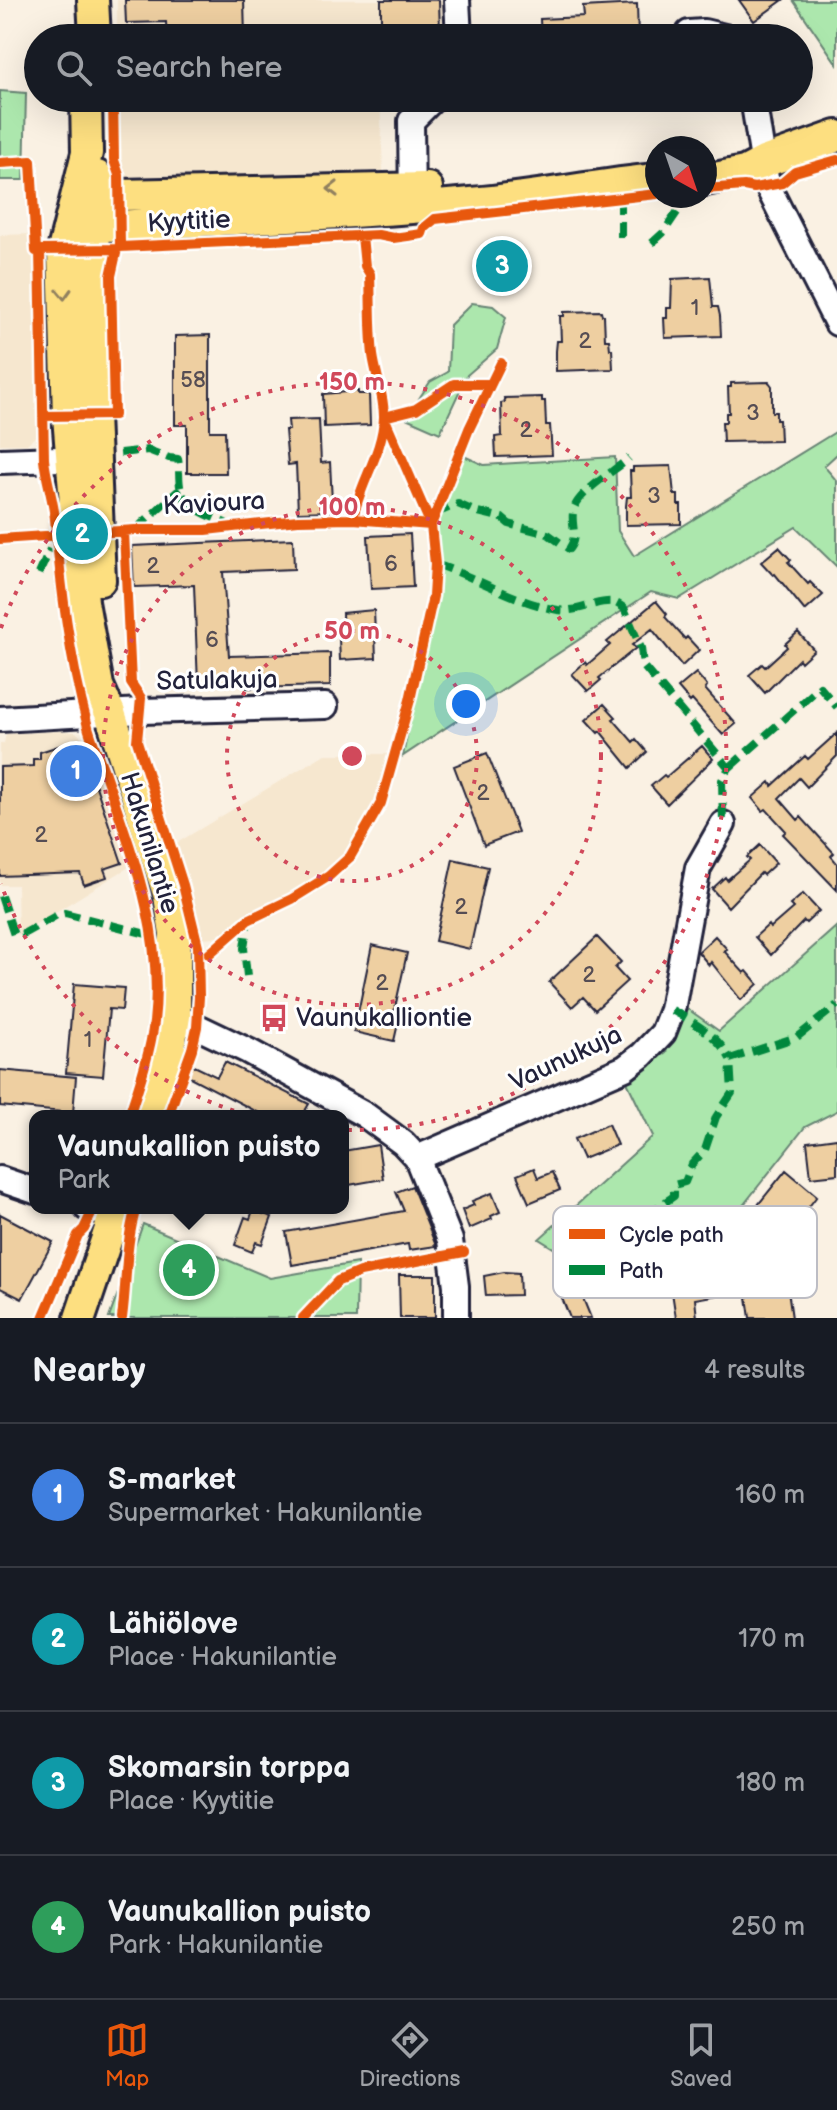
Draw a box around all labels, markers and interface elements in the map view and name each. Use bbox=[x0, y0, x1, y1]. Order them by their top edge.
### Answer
search box bbox=[24, 24, 813, 112]
icon: search bbox=[52, 46, 96, 90]
text: Search here bbox=[116, 50, 282, 86]
north arrow bbox=[645, 136, 717, 208]
one-way arrow bbox=[326, 180, 339, 198]
street label: Kyytitie bbox=[147, 204, 231, 240]
pin: 3 bbox=[476, 236, 528, 296]
one-way arrow bbox=[56, 288, 73, 301]
house number: 1 bbox=[691, 295, 699, 322]
house number: 2 bbox=[579, 328, 592, 355]
house number: 58 bbox=[180, 367, 206, 394]
text: 150 m bbox=[319, 368, 385, 397]
house number: 3 bbox=[746, 400, 760, 427]
house number: 2 bbox=[520, 417, 533, 444]
house number: 3 bbox=[647, 483, 661, 510]
street label: Kavioura bbox=[162, 486, 266, 522]
text: 100 m bbox=[319, 493, 385, 522]
pin: 2 bbox=[56, 504, 108, 564]
house number: 6 bbox=[384, 551, 398, 578]
house number: 2 bbox=[147, 553, 160, 580]
text: 50 m bbox=[324, 617, 380, 646]
house number: 6 bbox=[205, 627, 219, 654]
street label: Satulakuja bbox=[156, 664, 278, 698]
your location bbox=[446, 684, 486, 724]
pin: 1 bbox=[50, 741, 102, 801]
centre of rings bbox=[338, 742, 366, 770]
street label: Hakunilantie bbox=[113, 769, 185, 917]
house number: 2 bbox=[477, 780, 490, 807]
house number: 2 bbox=[35, 822, 48, 849]
house number: 2 bbox=[455, 894, 468, 921]
house number: 2 bbox=[583, 962, 596, 989]
house number: 2 bbox=[376, 970, 389, 997]
bus stop icon: Vaunukalliontie bbox=[259, 1003, 289, 1033]
place label: Vaunukalliontie bbox=[296, 1003, 472, 1034]
street label: Vaunukuja bbox=[505, 1020, 627, 1098]
house number: 1 bbox=[84, 1027, 92, 1054]
popup bbox=[29, 1110, 349, 1214]
text: Vaunukallion puisto bbox=[57, 1129, 321, 1165]
text: Park bbox=[57, 1165, 110, 1196]
legend bbox=[553, 1206, 817, 1298]
text: Cycle path bbox=[619, 1222, 724, 1249]
pin: 4 bbox=[163, 1240, 215, 1300]
text: Path bbox=[619, 1258, 663, 1285]
text: Nearby bbox=[32, 1350, 146, 1391]
text: 4 results bbox=[704, 1355, 805, 1386]
text: S-market bbox=[108, 1462, 236, 1498]
text: 1 bbox=[53, 1480, 63, 1511]
text: 160 m bbox=[735, 1480, 805, 1511]
text: Supermarket · Hakunilantie bbox=[108, 1498, 422, 1529]
text: Lähiölove bbox=[108, 1606, 238, 1642]
text: 2 bbox=[50, 1624, 66, 1655]
text: 170 m bbox=[738, 1624, 805, 1655]
text: Place · Hakunilantie bbox=[108, 1642, 337, 1673]
text: Skomarsin torppa bbox=[108, 1750, 350, 1786]
text: 3 bbox=[50, 1768, 66, 1799]
text: 180 m bbox=[736, 1768, 805, 1799]
text: Place · Kyytitie bbox=[108, 1786, 274, 1817]
text: Vaunukallion puisto bbox=[108, 1894, 371, 1930]
text: 4 bbox=[50, 1912, 66, 1943]
text: 250 m bbox=[731, 1912, 805, 1943]
text: Park · Hakunilantie bbox=[108, 1930, 323, 1961]
tab: Map bbox=[105, 2018, 149, 2093]
tab: Directions bbox=[359, 2018, 460, 2093]
tab: Saved bbox=[670, 2018, 732, 2093]

